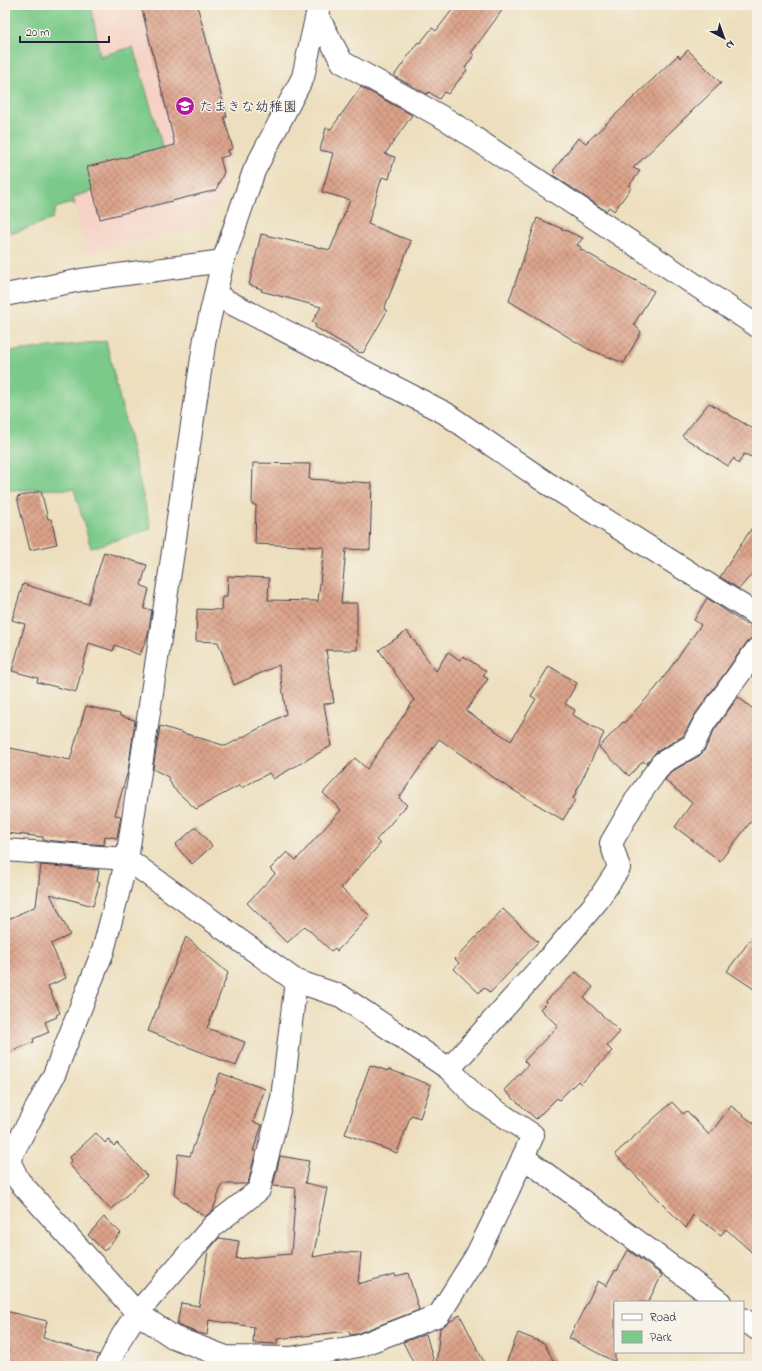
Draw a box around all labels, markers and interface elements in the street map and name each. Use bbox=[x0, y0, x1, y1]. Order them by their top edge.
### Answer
scale bar bbox=[20, 18, 109, 44]
north arrow bbox=[704, 18, 744, 58]
text: 20 m bbox=[26, 24, 49, 42]
text: N bbox=[722, 36, 738, 53]
school or university icon: たまきな幼稚園 bbox=[174, 95, 196, 117]
place label: たまきな幼稚園 bbox=[199, 97, 297, 118]
legend bbox=[614, 1301, 744, 1353]
text: Road bbox=[650, 1309, 676, 1327]
text: Park bbox=[650, 1329, 672, 1347]

